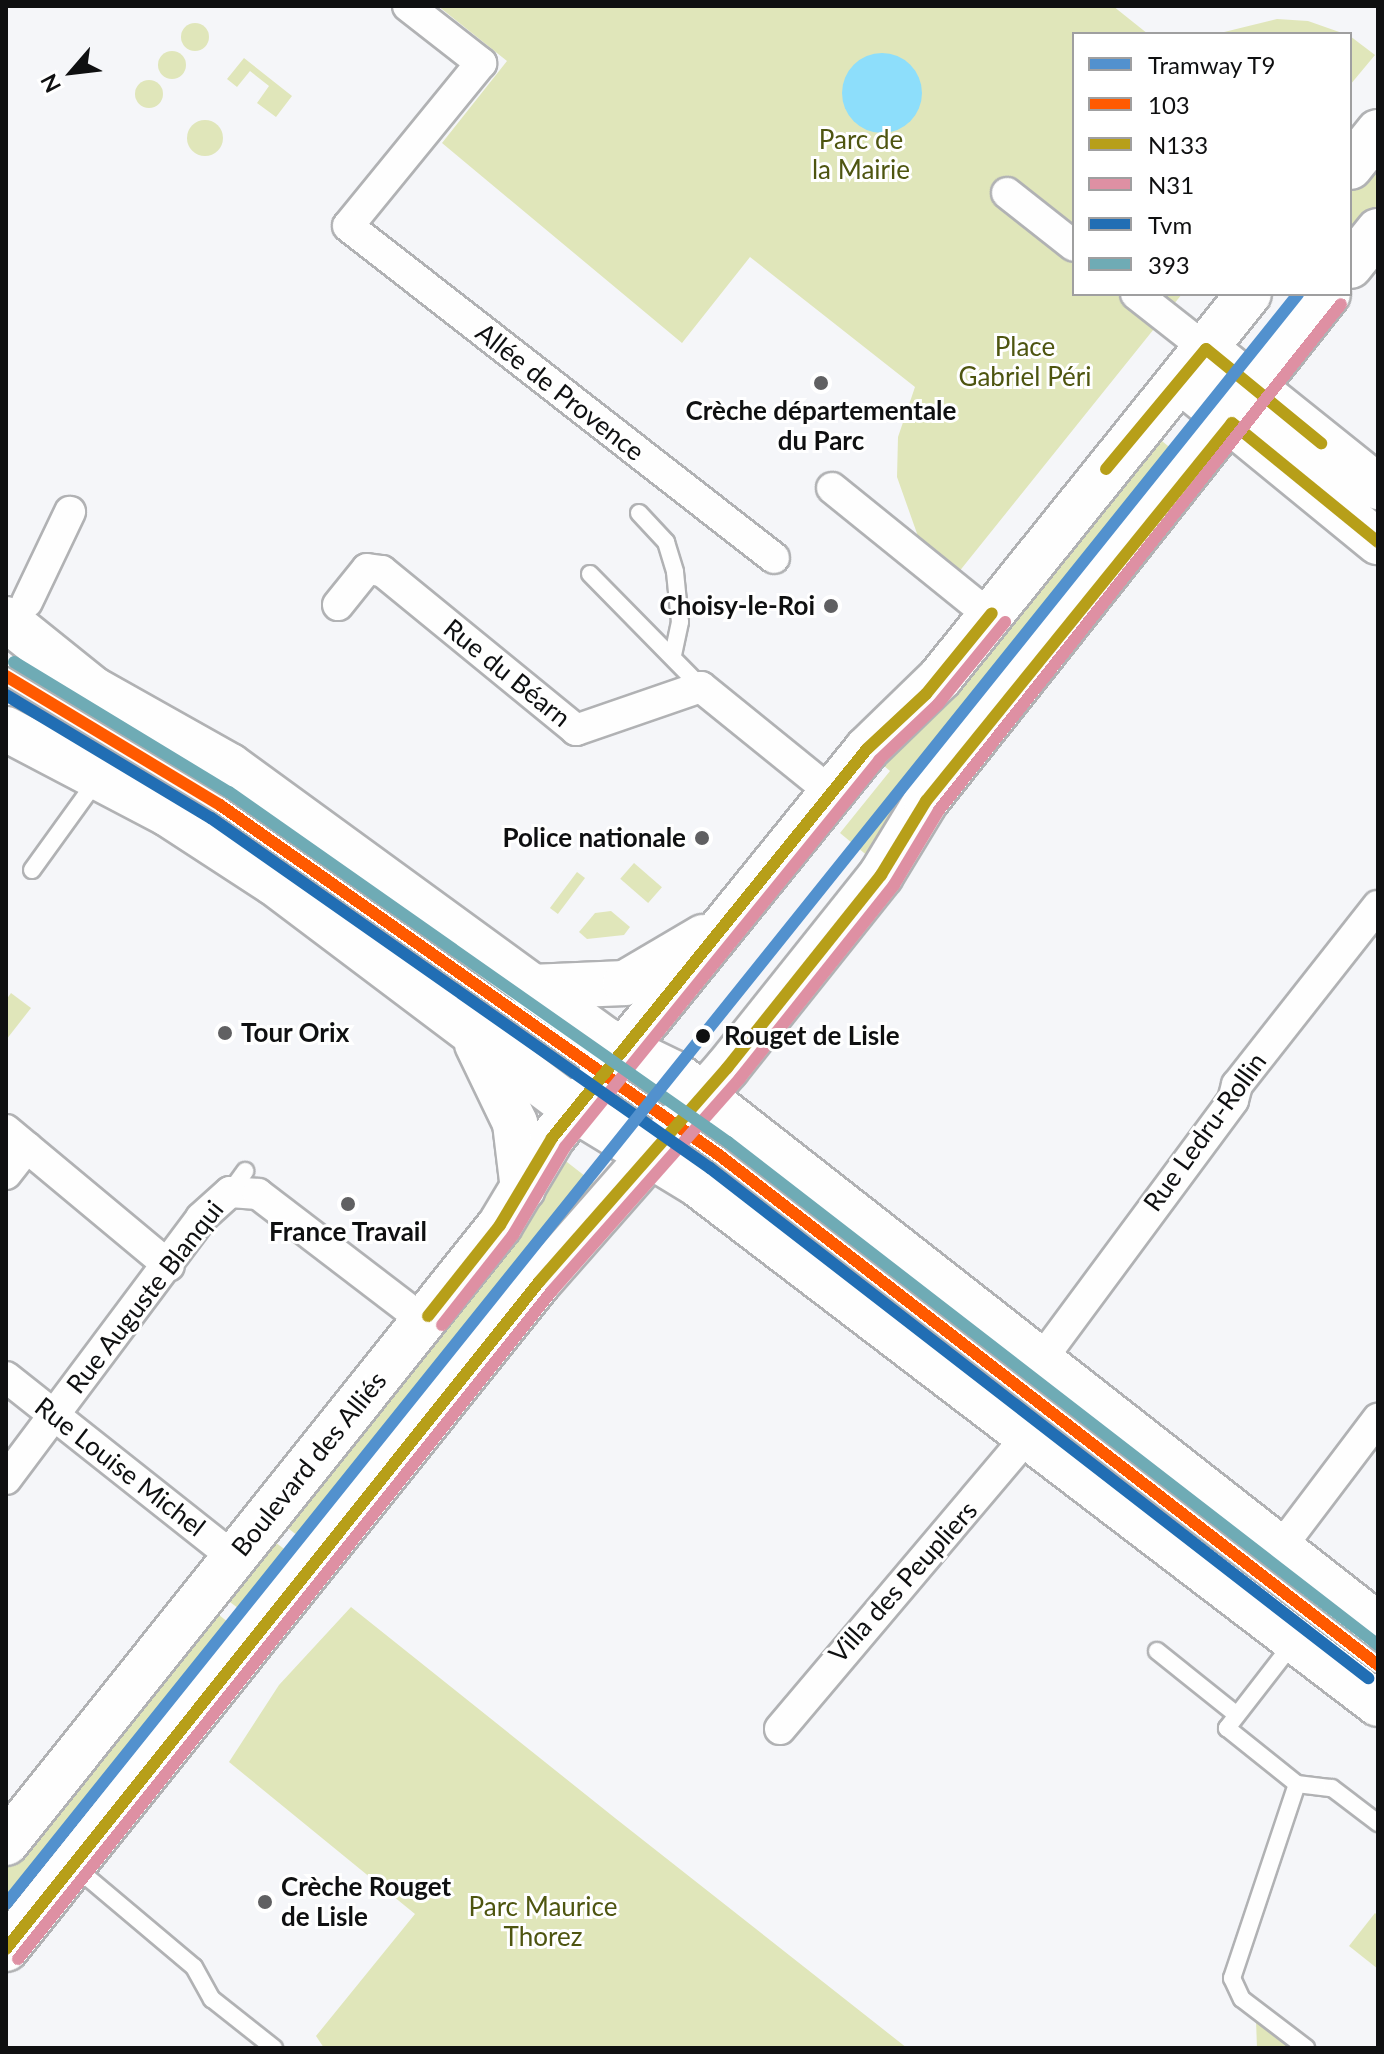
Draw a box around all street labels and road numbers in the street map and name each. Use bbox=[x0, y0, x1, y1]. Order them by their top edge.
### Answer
street label: Allée de Provence bbox=[470, 317, 650, 467]
street label: Rue du Béarn bbox=[438, 613, 576, 733]
street label: Rue Ledru-Rollin bbox=[1137, 1047, 1273, 1217]
street label: Rue Auguste Blanqui bbox=[60, 1194, 230, 1400]
street label: Boulevard des Alliés bbox=[225, 1365, 393, 1563]
street label: Rue Louise Michel bbox=[29, 1391, 211, 1543]
street label: Villa des Peupliers bbox=[822, 1495, 984, 1669]

